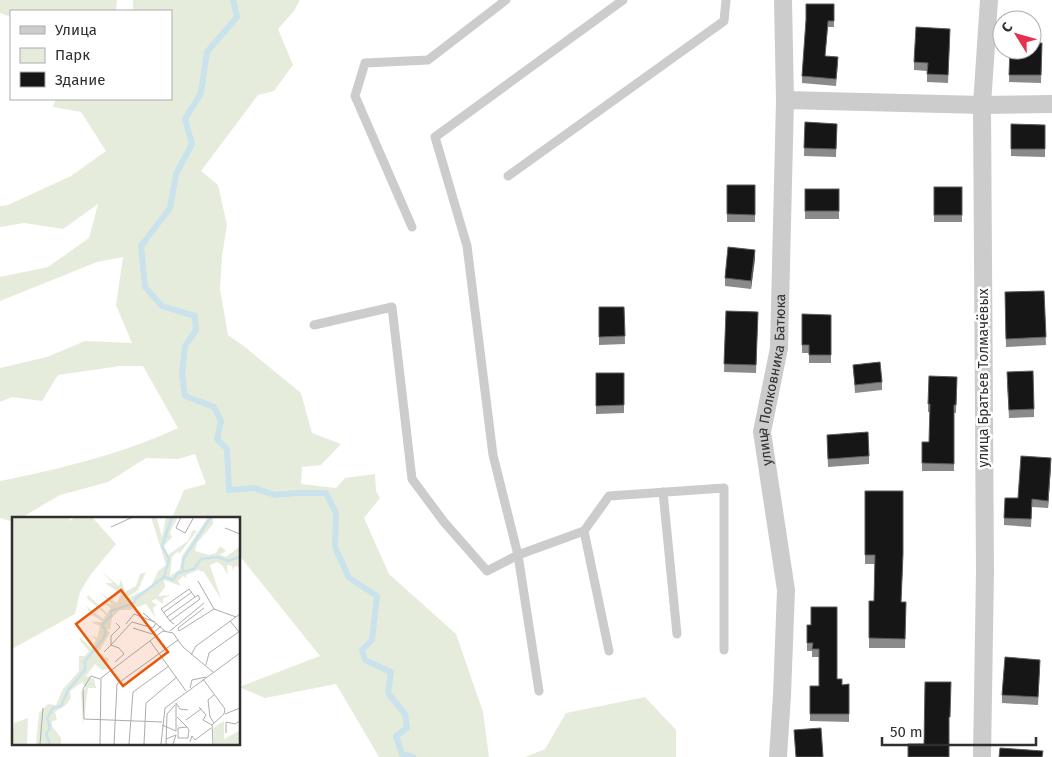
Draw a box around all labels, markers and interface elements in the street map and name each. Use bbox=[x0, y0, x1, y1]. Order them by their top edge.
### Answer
legend bbox=[10, 10, 172, 100]
north arrow bbox=[992, 10, 1042, 60]
text: С bbox=[998, 19, 1016, 36]
text: Улица bbox=[55, 21, 97, 39]
text: Парк bbox=[55, 46, 90, 64]
text: Здание bbox=[55, 71, 105, 89]
street label: улица Братьев Толмачёвых bbox=[975, 288, 992, 468]
street label: улица Полковника Батюка bbox=[754, 293, 789, 467]
inset map bbox=[12, 517, 240, 744]
scale bar bbox=[882, 714, 1036, 746]
text: 50 m bbox=[890, 723, 923, 741]

